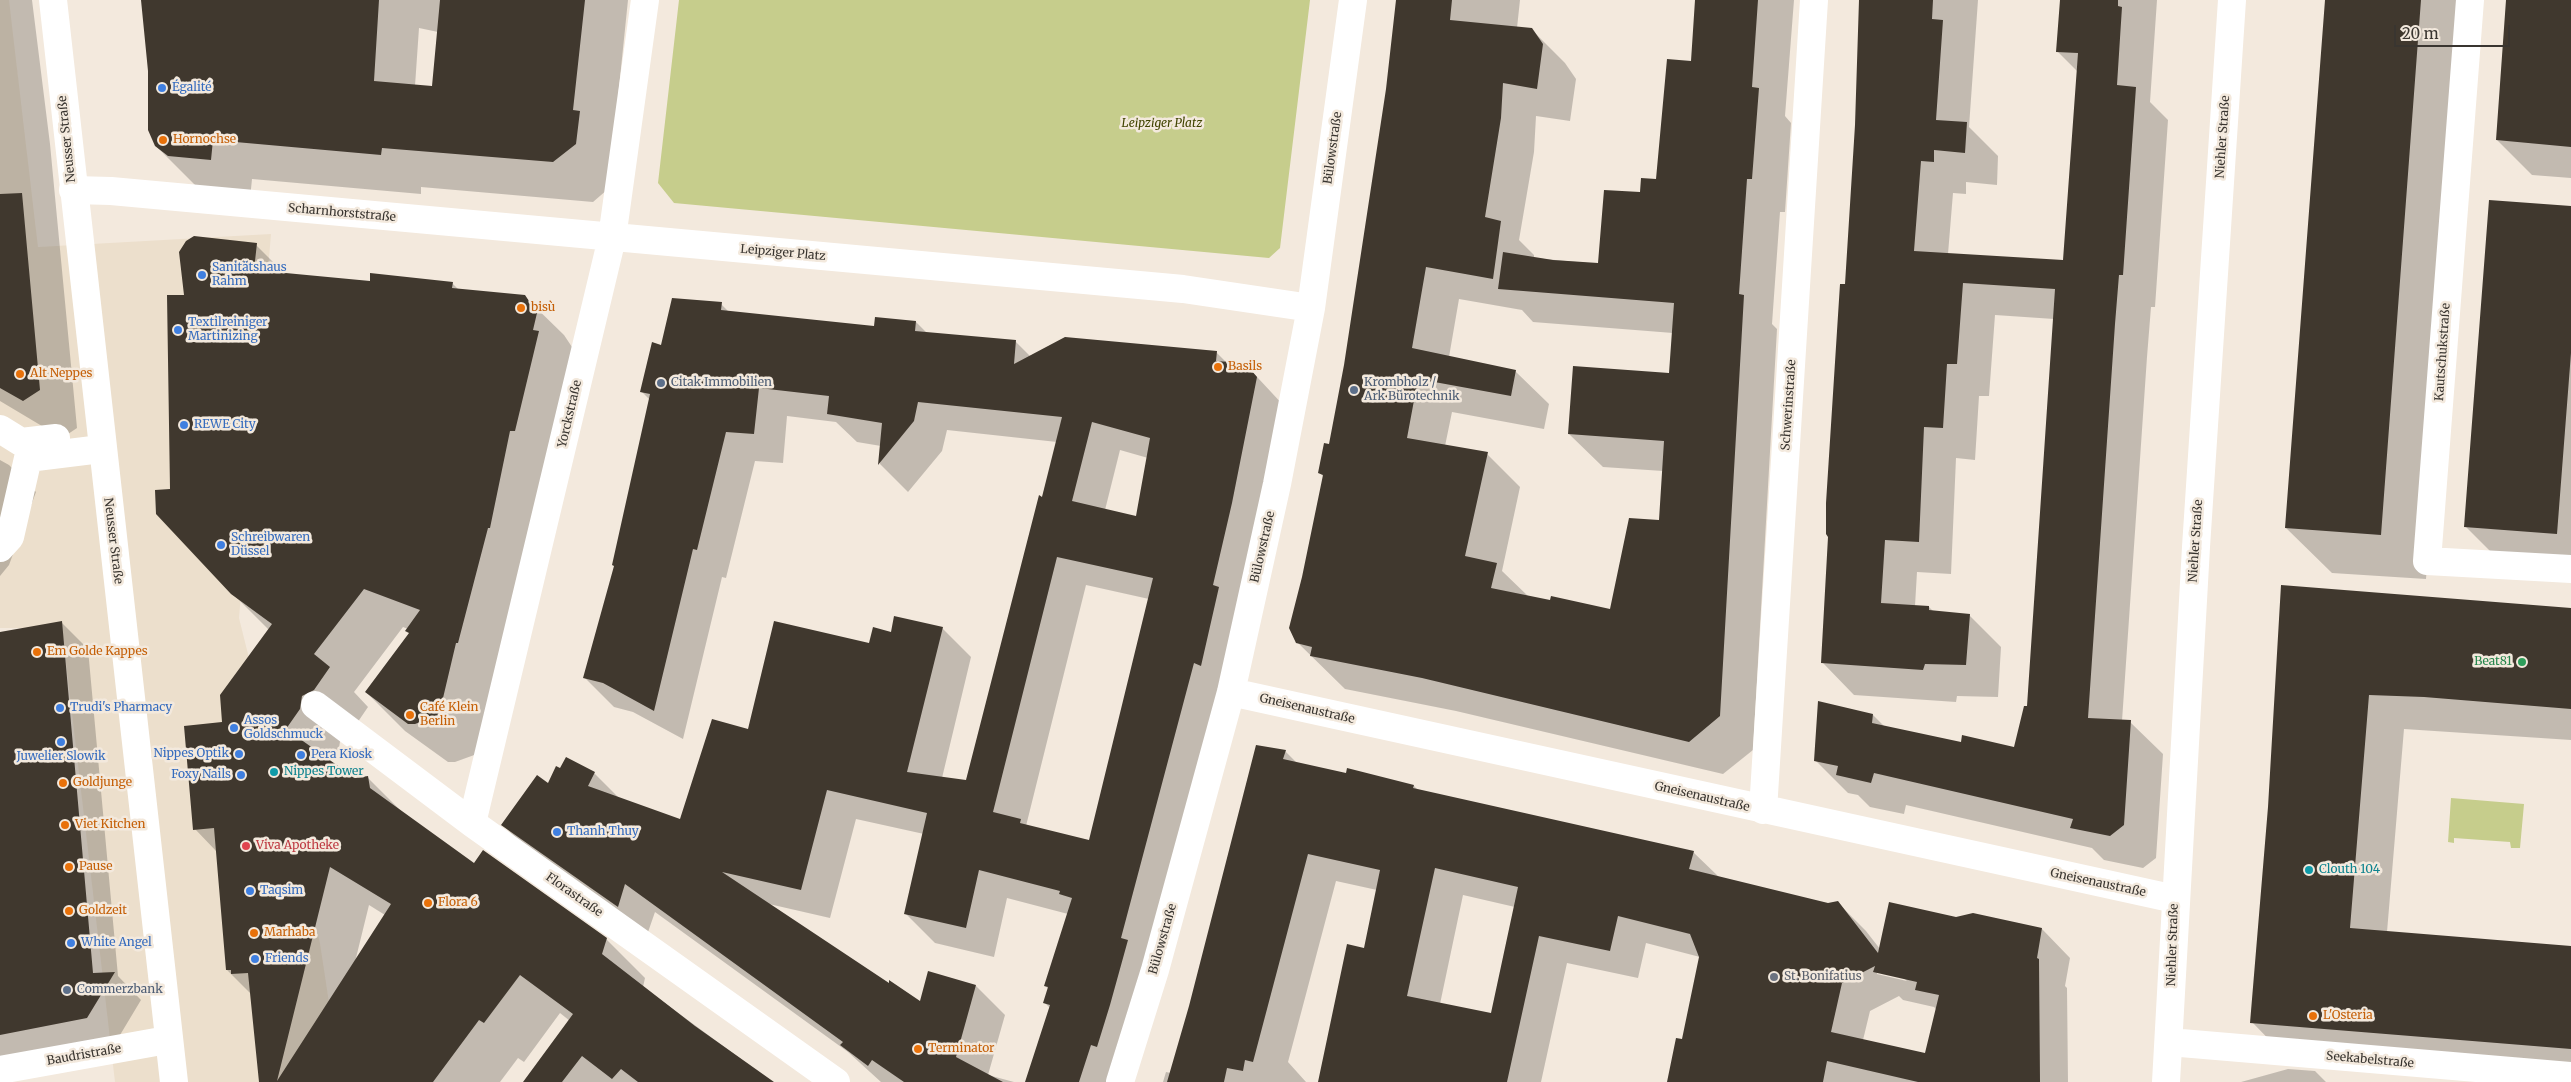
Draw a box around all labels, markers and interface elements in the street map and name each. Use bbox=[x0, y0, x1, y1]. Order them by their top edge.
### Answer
scale bar bbox=[2396, 15, 2512, 47]
text: 20 m bbox=[2402, 24, 2439, 43]
place label: Égalité bbox=[172, 81, 211, 95]
marker: Égalité bbox=[156, 82, 168, 94]
street label: Neusser Straße bbox=[55, 95, 79, 183]
street label: Niehler Straße bbox=[2213, 95, 2233, 179]
street label: Bülowstraße bbox=[1321, 111, 1345, 185]
park label: Leipziger Platz bbox=[1122, 117, 1202, 131]
place label: Hornochse bbox=[173, 133, 236, 147]
marker: Hornochse bbox=[157, 134, 169, 146]
street label: Scharnhorststraße bbox=[287, 201, 397, 225]
street label: Leipziger Platz bbox=[740, 242, 826, 264]
place label: Sanitätshaus Rahm bbox=[212, 261, 287, 289]
marker: Sanitätshaus Rahm bbox=[196, 269, 208, 281]
place label: bisù bbox=[531, 301, 555, 315]
marker: bisù bbox=[515, 302, 527, 314]
street label: Kautschukstraße bbox=[2432, 303, 2454, 401]
place label: Textilreiniger Martinizing bbox=[188, 316, 268, 344]
marker: Textilreiniger Martinizing bbox=[172, 324, 184, 336]
street label: Schwerinstraße bbox=[1779, 359, 1799, 451]
place label: Basils bbox=[1228, 360, 1262, 374]
marker: Basils bbox=[1212, 361, 1224, 373]
place label: Alt Neppes bbox=[30, 367, 93, 381]
marker: Alt Neppes bbox=[14, 368, 26, 380]
place label: Citak Immobilien bbox=[671, 376, 772, 390]
place label: Krombholz / Ark Bürotechnik bbox=[1364, 376, 1460, 404]
marker: Citak Immobilien bbox=[655, 377, 667, 389]
street label: Yorckstraße bbox=[555, 379, 585, 449]
marker: Krombholz / Ark Bürotechnik bbox=[1348, 384, 1360, 396]
place label: REWE City bbox=[194, 418, 256, 432]
marker: REWE City bbox=[178, 419, 190, 431]
street label: Neusser Straße bbox=[101, 497, 125, 585]
street label: Niehler Straße bbox=[2186, 499, 2206, 583]
street label: Bülowstraße bbox=[1248, 510, 1278, 584]
place label: Schreibwaren Düssel bbox=[231, 531, 310, 559]
marker: Schreibwaren Düssel bbox=[215, 539, 227, 551]
place label: Em Golde Kappes bbox=[47, 645, 148, 659]
marker: Em Golde Kappes bbox=[31, 646, 43, 658]
place label: Beat81 bbox=[2474, 655, 2512, 669]
marker: Beat81 bbox=[2516, 656, 2528, 668]
street label: Gneisenaustraße bbox=[1258, 691, 1356, 727]
place label: Trudi's Pharmacy bbox=[70, 701, 172, 715]
place label: Café Klein Berlin bbox=[420, 701, 478, 729]
marker: Trudi's Pharmacy bbox=[54, 702, 66, 714]
marker: Café Klein Berlin bbox=[404, 709, 416, 721]
place label: Assos Goldschmuck bbox=[244, 714, 323, 742]
marker: Assos Goldschmuck bbox=[228, 722, 240, 734]
marker: Juwelier Slowik bbox=[55, 736, 67, 748]
place label: Nippes Optik bbox=[153, 747, 229, 761]
marker: Nippes Optik bbox=[233, 748, 245, 760]
place label: Pera Kiosk bbox=[311, 748, 372, 762]
marker: Pera Kiosk bbox=[295, 749, 307, 761]
place label: Juwelier Slowik bbox=[16, 750, 106, 764]
place label: Nippes Tower bbox=[284, 765, 364, 779]
marker: Nippes Tower bbox=[268, 766, 280, 778]
place label: Foxy Nails bbox=[171, 768, 231, 782]
marker: Foxy Nails bbox=[235, 769, 247, 781]
place label: Goldjunge bbox=[73, 776, 132, 790]
marker: Goldjunge bbox=[57, 777, 69, 789]
street label: Gneisenaustraße bbox=[1653, 779, 1751, 815]
place label: Viet Kitchen bbox=[75, 818, 145, 832]
marker: Viet Kitchen bbox=[59, 819, 71, 831]
place label: Thanh Thuy bbox=[567, 825, 639, 839]
marker: Thanh Thuy bbox=[551, 826, 563, 838]
place label: Viva Apotheke bbox=[256, 839, 339, 853]
marker: Viva Apotheke bbox=[240, 840, 252, 852]
place label: Pause bbox=[79, 860, 113, 874]
marker: Pause bbox=[63, 861, 75, 873]
place label: Clouth 104 bbox=[2319, 863, 2380, 877]
marker: Clouth 104 bbox=[2303, 864, 2315, 876]
street label: Gneisenaustraße bbox=[2049, 866, 2147, 900]
street label: Florastraße bbox=[543, 870, 605, 920]
place label: Taqsim bbox=[260, 884, 303, 898]
marker: Taqsim bbox=[244, 885, 256, 897]
place label: Flora 6 bbox=[438, 896, 478, 910]
marker: Flora 6 bbox=[422, 897, 434, 909]
street label: Bülowstraße bbox=[1146, 902, 1180, 976]
street label: Niehler Straße bbox=[2164, 903, 2182, 987]
place label: Goldzeit bbox=[79, 904, 127, 918]
marker: Goldzeit bbox=[63, 905, 75, 917]
place label: Marhaba bbox=[264, 926, 315, 940]
marker: Marhaba bbox=[248, 927, 260, 939]
place label: White Angel bbox=[81, 936, 152, 950]
marker: White Angel bbox=[65, 937, 77, 949]
place label: Friends bbox=[265, 952, 309, 966]
marker: Friends bbox=[249, 953, 261, 965]
place label: St. Bonifatius bbox=[1784, 970, 1862, 984]
marker: St. Bonifatius bbox=[1768, 971, 1780, 983]
place label: Commerzbank bbox=[77, 983, 163, 997]
marker: Commerzbank bbox=[61, 984, 73, 996]
place label: L'Osteria bbox=[2323, 1009, 2373, 1023]
marker: L'Osteria bbox=[2307, 1010, 2319, 1022]
street label: Baudristraße bbox=[46, 1041, 122, 1069]
place label: Terminator bbox=[928, 1042, 994, 1056]
marker: Terminator bbox=[912, 1043, 924, 1055]
street label: Seekabelstraße bbox=[2326, 1049, 2414, 1071]

